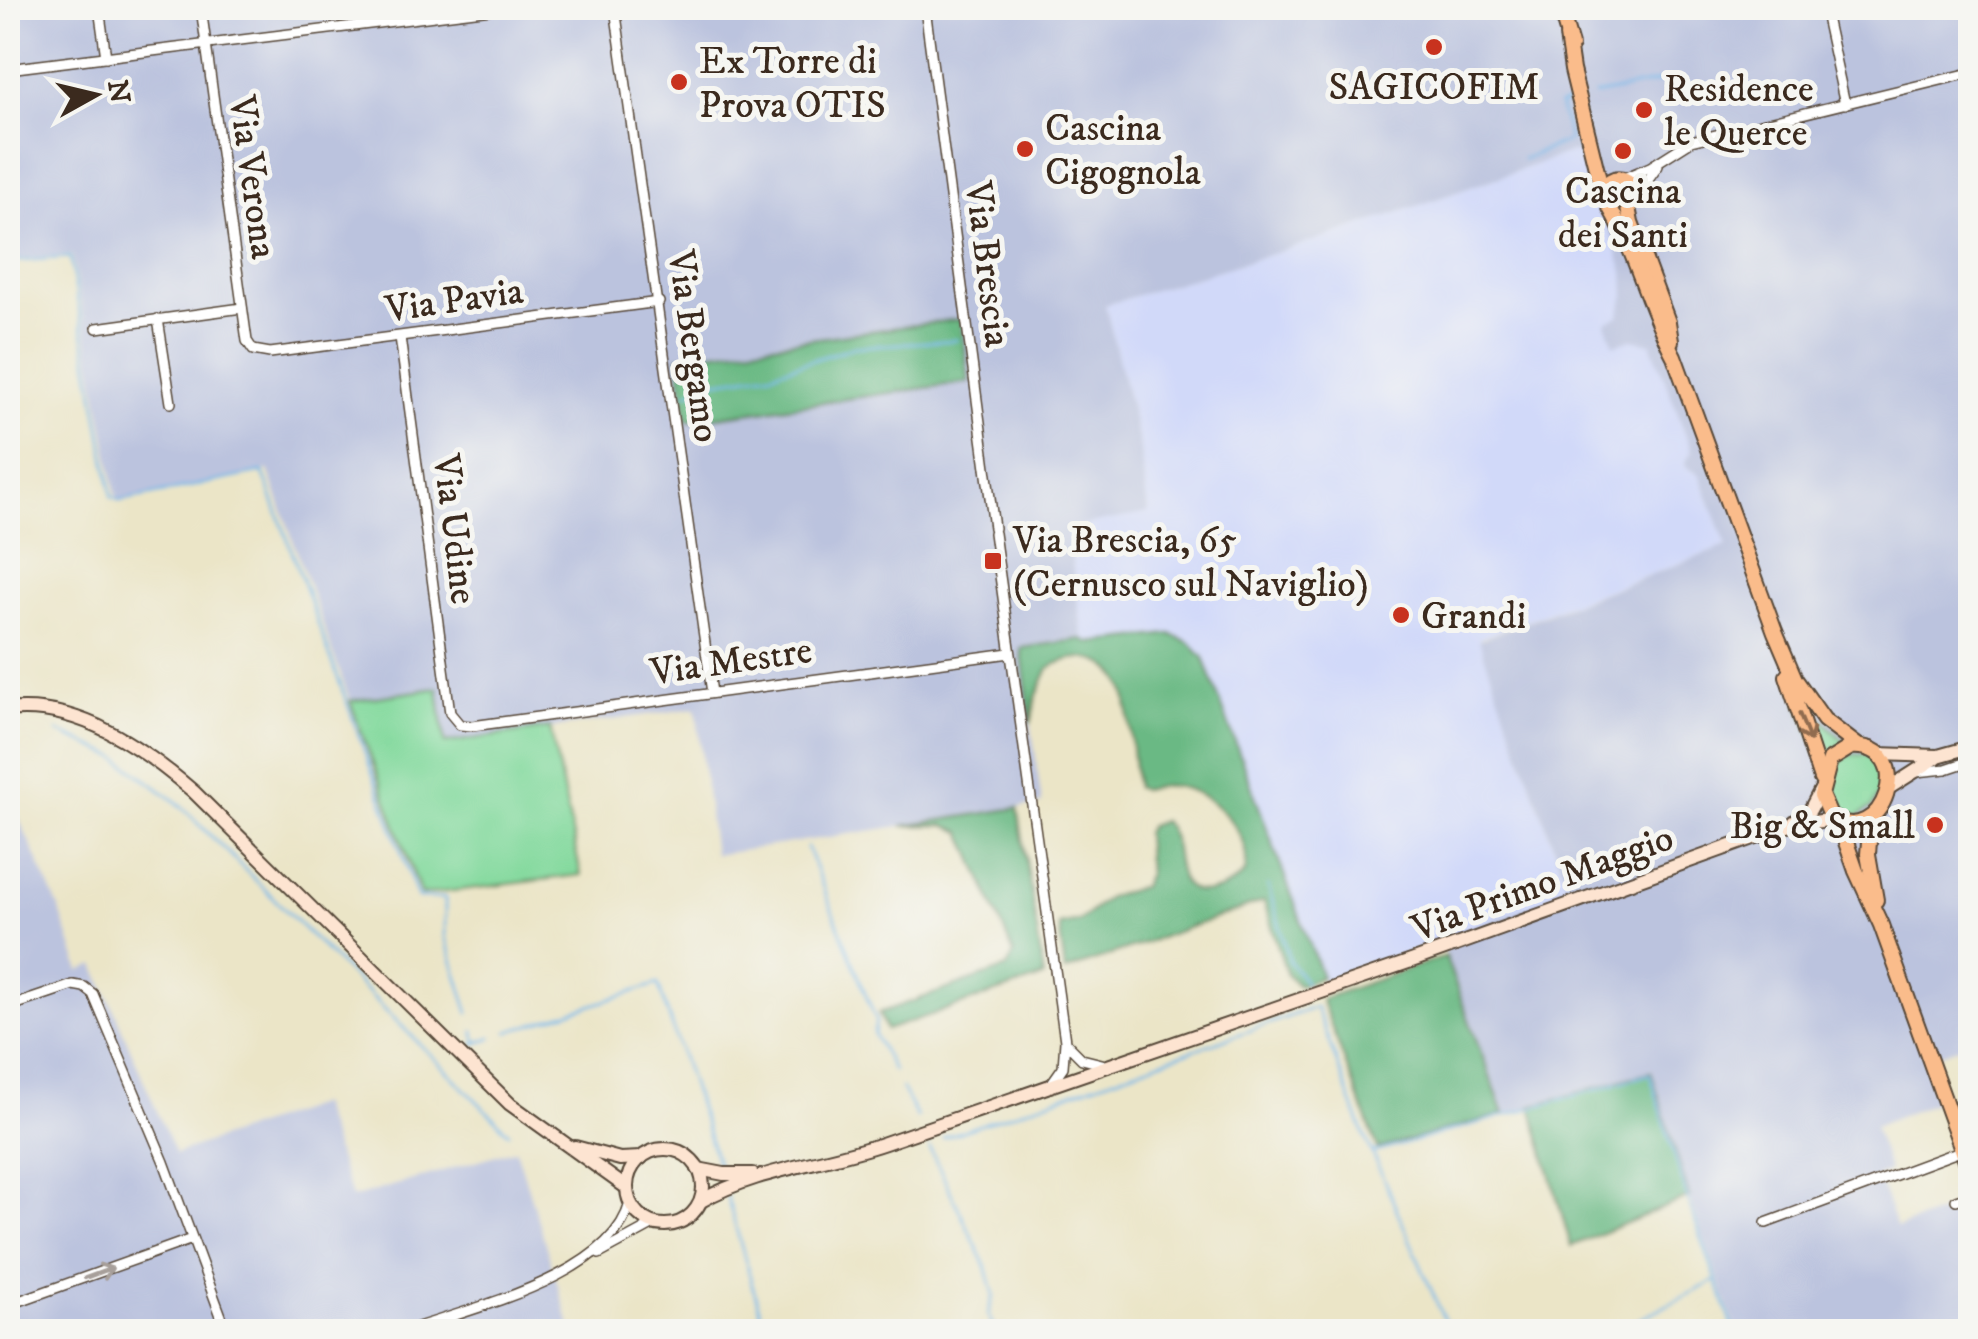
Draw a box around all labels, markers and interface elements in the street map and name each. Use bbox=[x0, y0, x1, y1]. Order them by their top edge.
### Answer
marker: SAGICOFIM bbox=[1423, 36, 1445, 58]
place label: Ex Torre di Prova OTIS bbox=[699, 38, 886, 130]
north arrow bbox=[45, 45, 145, 145]
place label: SAGICOFIM bbox=[1328, 64, 1540, 112]
place label: Residence le Querce bbox=[1664, 66, 1814, 158]
marker: Ex Torre di Prova OTIS bbox=[668, 71, 690, 93]
text: N bbox=[99, 78, 137, 106]
street label: Via Verona bbox=[217, 92, 287, 262]
marker: Residence le Querce bbox=[1633, 99, 1655, 121]
place label: Cascina Cigognola bbox=[1045, 105, 1201, 197]
marker: Cascina Cigognola bbox=[1014, 138, 1036, 160]
marker: Cascina dei Santi bbox=[1612, 140, 1634, 162]
place label: Cascina dei Santi bbox=[1558, 168, 1688, 260]
street label: Via Brescia bbox=[953, 178, 1021, 350]
street label: Via Bergamo bbox=[656, 246, 730, 445]
street label: Via Pavia bbox=[381, 268, 526, 335]
street label: Via Udine bbox=[421, 451, 487, 607]
place label: Via Brescia, 65 (Cernusco sul Naviglio) bbox=[1012, 517, 1369, 609]
marker: Via Brescia, 65 (Cernusco sul Naviglio) bbox=[982, 550, 1004, 572]
place label: Grandi bbox=[1421, 593, 1526, 641]
marker: Grandi bbox=[1390, 604, 1412, 626]
street label: Via Mestre bbox=[646, 627, 815, 697]
one-way arrow bbox=[1797, 712, 1815, 743]
place label: Big & Small bbox=[1730, 803, 1916, 851]
street label: Via Primo Maggio bbox=[1404, 814, 1680, 954]
marker: Big & Small bbox=[1924, 814, 1946, 836]
one-way arrow bbox=[83, 1262, 115, 1280]

